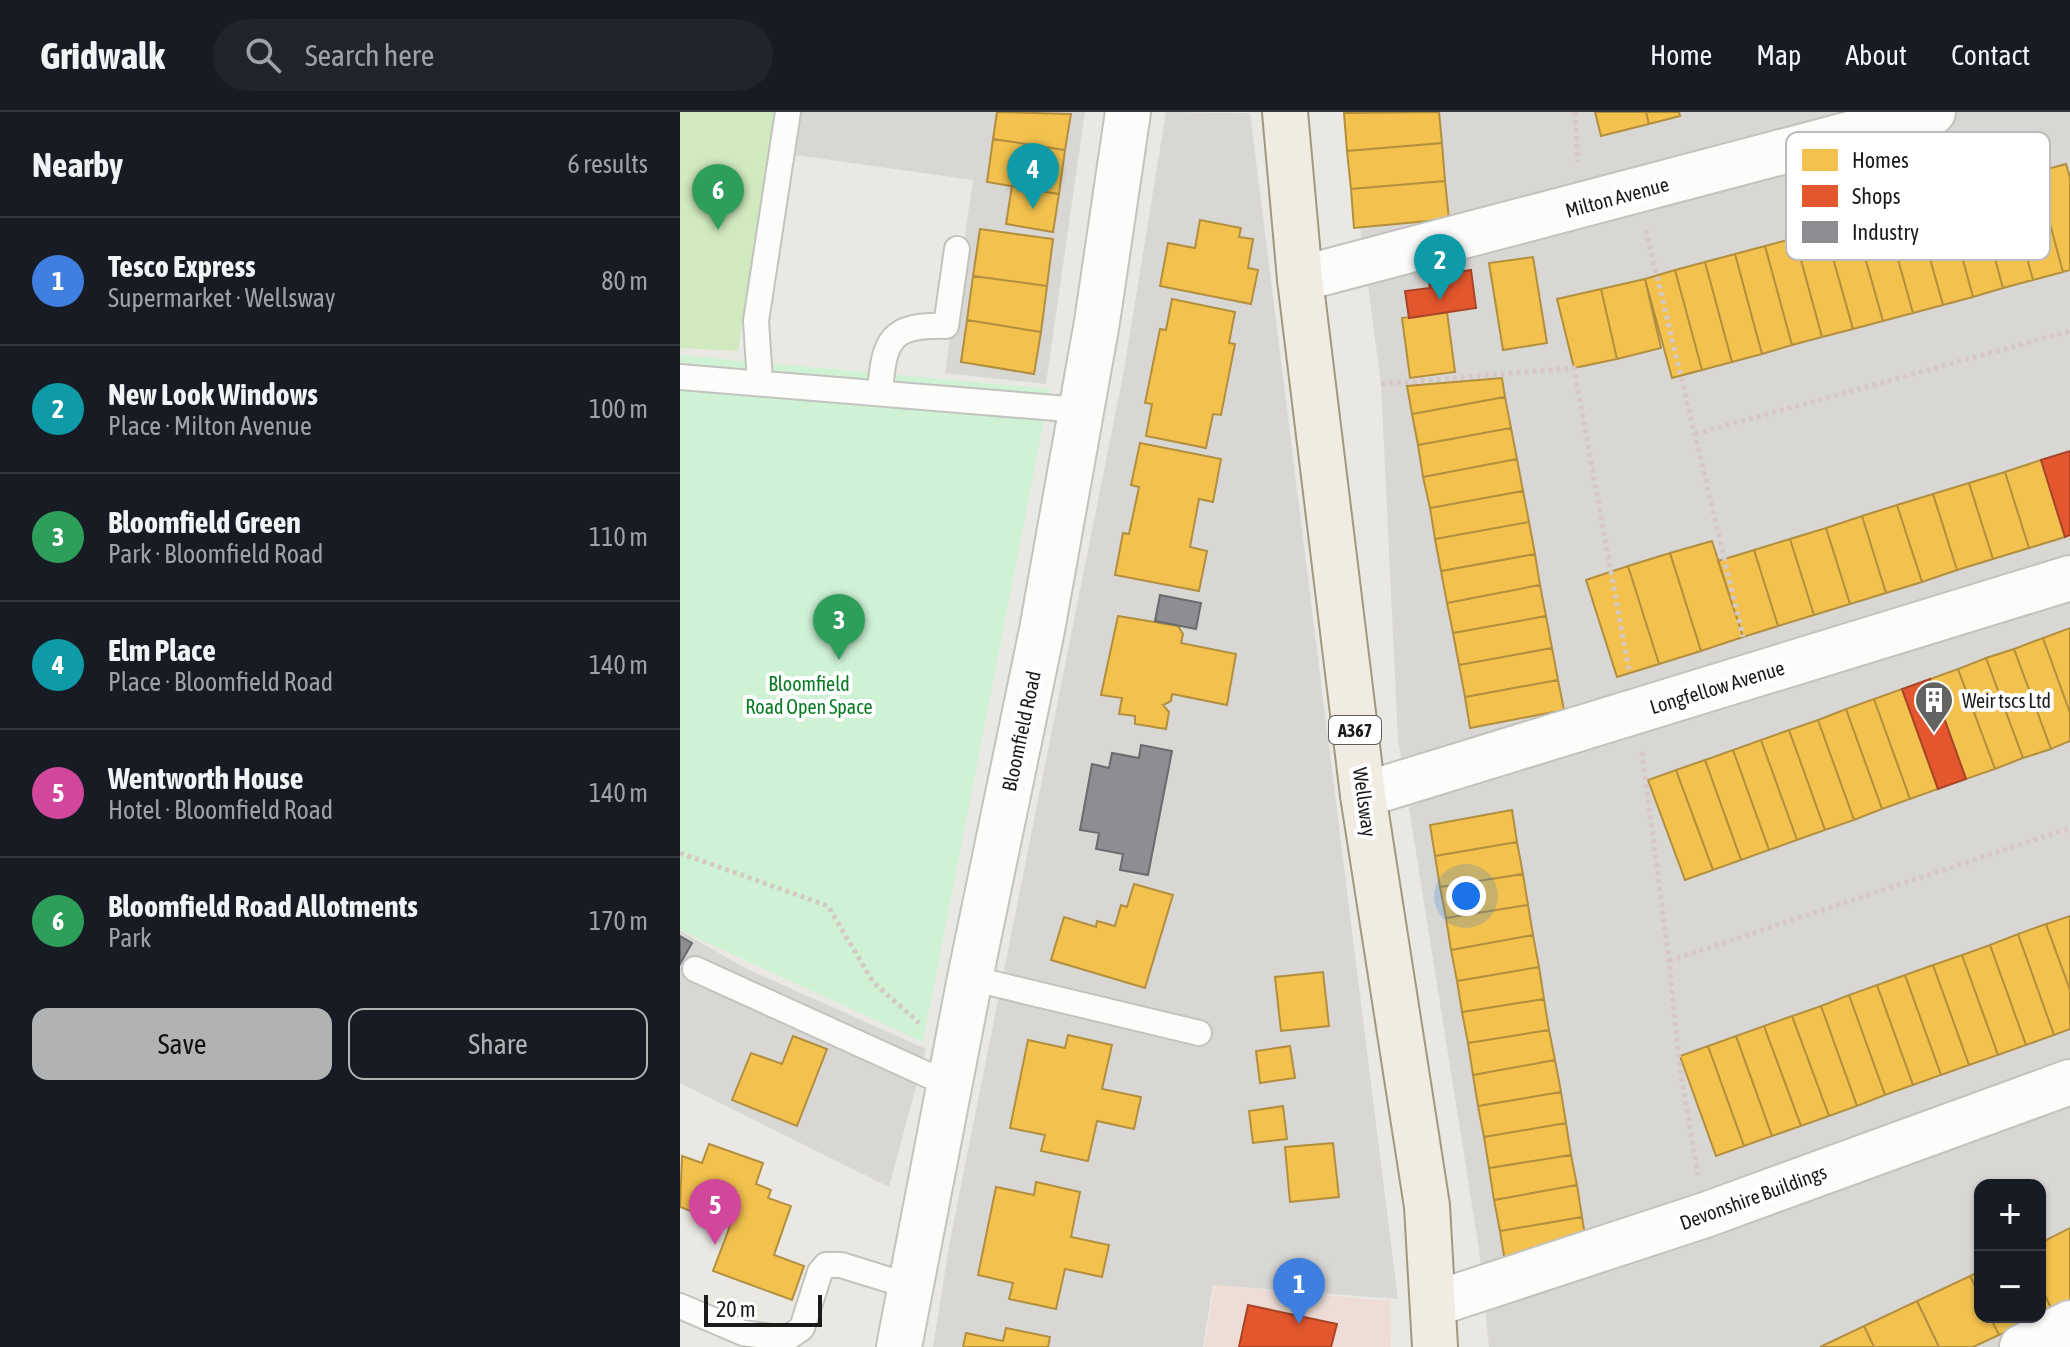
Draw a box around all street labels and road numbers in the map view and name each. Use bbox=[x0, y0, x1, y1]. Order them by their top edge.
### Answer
street label: Milton Avenue bbox=[1563, 172, 1671, 222]
street label: Longfellow Avenue bbox=[1647, 656, 1787, 718]
street label: Bloomfield Road bbox=[997, 669, 1045, 793]
road number: A367 bbox=[1329, 716, 1381, 744]
street label: Wellsway bbox=[1349, 766, 1381, 838]
street label: Devonshire Buildings bbox=[1676, 1160, 1830, 1234]

